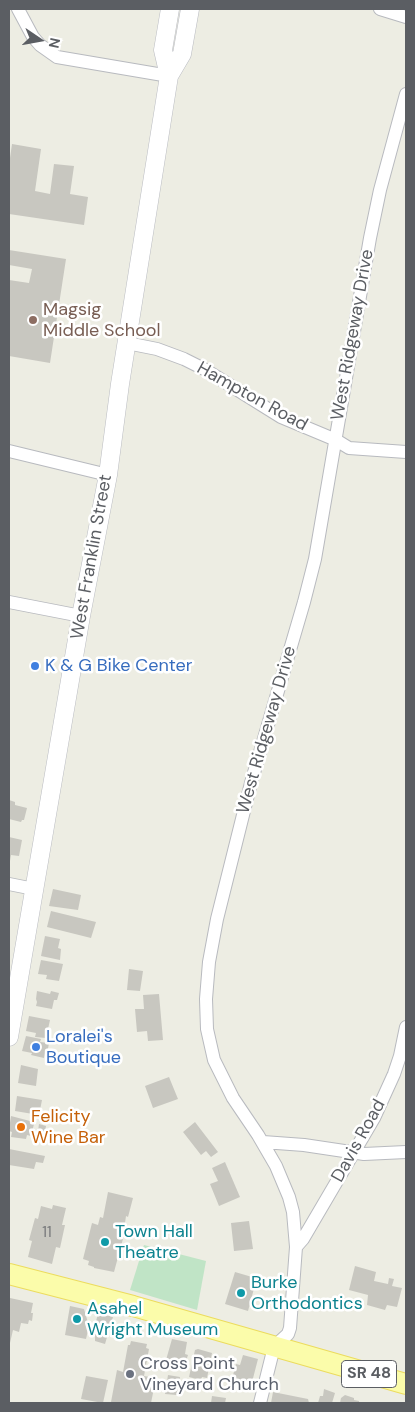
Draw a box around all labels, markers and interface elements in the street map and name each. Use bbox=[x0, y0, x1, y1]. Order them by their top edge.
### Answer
north arrow bbox=[15, 15, 65, 65]
text: N bbox=[45, 36, 65, 50]
street label: West Ridgeway Drive bbox=[327, 248, 379, 422]
place label: Magsig Middle School bbox=[43, 299, 161, 342]
marker: Magsig Middle School bbox=[27, 314, 39, 326]
street label: Hampton Road bbox=[193, 358, 311, 436]
street label: West Franklin Street bbox=[67, 473, 117, 641]
street label: West Ridgeway Drive bbox=[233, 644, 301, 816]
place label: K & G Bike Center bbox=[45, 655, 192, 677]
marker: K & G Bike Center bbox=[29, 660, 41, 672]
place label: Loralei's Boutique bbox=[46, 1026, 121, 1068]
marker: Loralei's Boutique bbox=[30, 1041, 42, 1053]
street label: Davis Road bbox=[327, 1096, 391, 1186]
place label: Felicity Wine Bar bbox=[31, 1106, 105, 1148]
marker: Felicity Wine Bar bbox=[15, 1121, 27, 1133]
place label: Town Hall Theatre bbox=[115, 1221, 193, 1264]
house number: 11 bbox=[42, 1224, 52, 1242]
marker: Town Hall Theatre bbox=[99, 1236, 111, 1248]
place label: Burke Orthodontics bbox=[251, 1272, 363, 1315]
marker: Burke Orthodontics bbox=[235, 1287, 247, 1299]
place label: Asahel Wright Museum bbox=[87, 1298, 218, 1340]
marker: Asahel Wright Museum bbox=[71, 1313, 83, 1325]
place label: Cross Point Vineyard Church bbox=[140, 1353, 279, 1396]
road number: SR 48 bbox=[342, 1360, 396, 1388]
marker: Cross Point Vineyard Church bbox=[124, 1368, 136, 1380]

